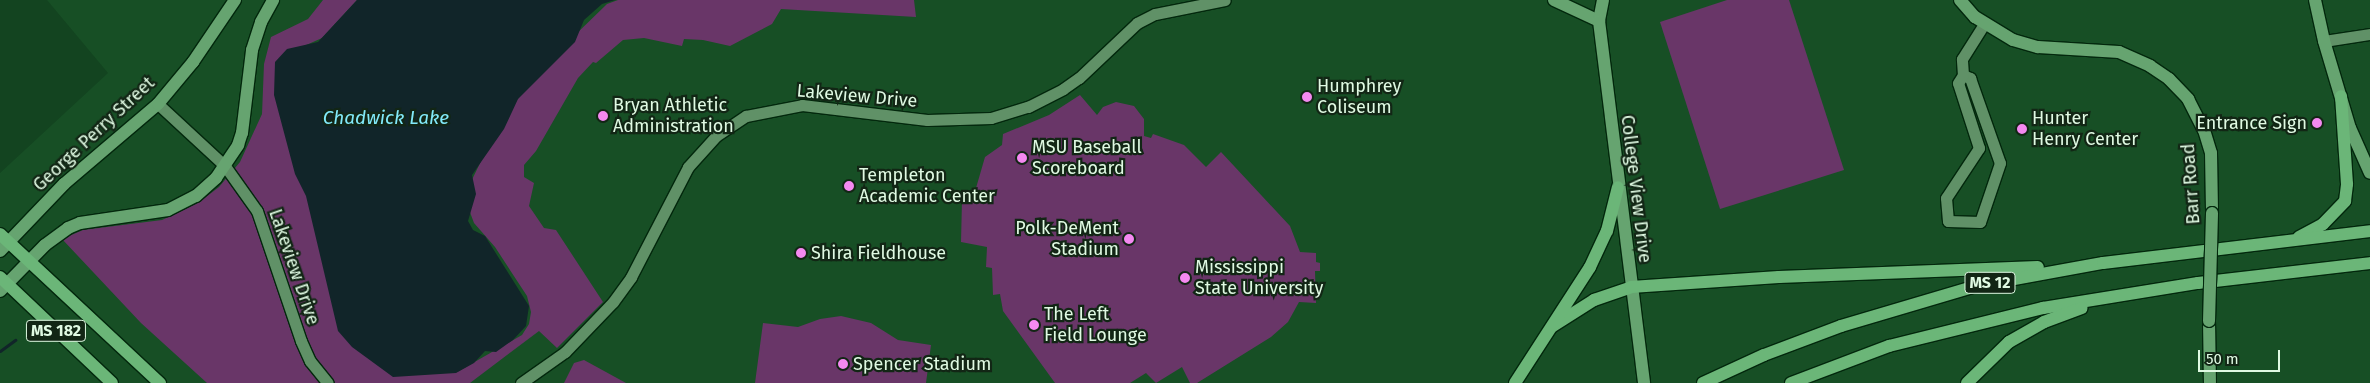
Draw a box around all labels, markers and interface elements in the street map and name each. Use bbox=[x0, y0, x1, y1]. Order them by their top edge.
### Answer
street label: George Perry Street bbox=[29, 72, 159, 196]
place label: Humphrey Coliseum bbox=[1317, 76, 1401, 118]
street label: Lakeview Drive bbox=[796, 80, 918, 112]
marker: Humphrey Coliseum bbox=[1301, 91, 1313, 103]
place label: Bryan Athletic Administration bbox=[613, 95, 734, 138]
water label: Chadwick Lake bbox=[323, 107, 449, 129]
place label: Hunter Henry Center bbox=[2032, 108, 2138, 150]
marker: Bryan Athletic Administration bbox=[597, 110, 609, 122]
place label: Entrance Sign bbox=[2196, 112, 2307, 134]
street label: College View Drive bbox=[1616, 114, 1656, 264]
marker: Entrance Sign bbox=[2311, 117, 2323, 129]
marker: Hunter Henry Center bbox=[2016, 123, 2028, 135]
place label: MSU Baseball Scoreboard bbox=[1032, 137, 1142, 180]
street label: Barr Road bbox=[2177, 143, 2205, 225]
marker: MSU Baseball Scoreboard bbox=[1016, 152, 1028, 164]
place label: Templeton Academic Center bbox=[859, 165, 995, 208]
marker: Templeton Academic Center bbox=[843, 180, 855, 192]
street label: Lakeview Drive bbox=[264, 206, 324, 328]
place label: Polk-DeMent Stadium bbox=[1015, 218, 1119, 260]
marker: Polk-DeMent Stadium bbox=[1123, 233, 1135, 245]
place label: Shira Fieldhouse bbox=[811, 242, 946, 264]
marker: Shira Fieldhouse bbox=[795, 247, 807, 259]
place label: Mississippi State University bbox=[1195, 257, 1323, 300]
road number: MS 12 bbox=[1964, 270, 2016, 296]
marker: Mississippi State University bbox=[1179, 272, 1191, 284]
place label: The Left Field Lounge bbox=[1044, 304, 1147, 346]
road number: MS 182 bbox=[25, 318, 87, 344]
marker: The Left Field Lounge bbox=[1028, 319, 1040, 331]
scale bar bbox=[2200, 340, 2282, 372]
text: 50 m bbox=[2206, 350, 2239, 368]
place label: Spencer Stadium bbox=[853, 353, 991, 375]
marker: Spencer Stadium bbox=[837, 358, 849, 370]

